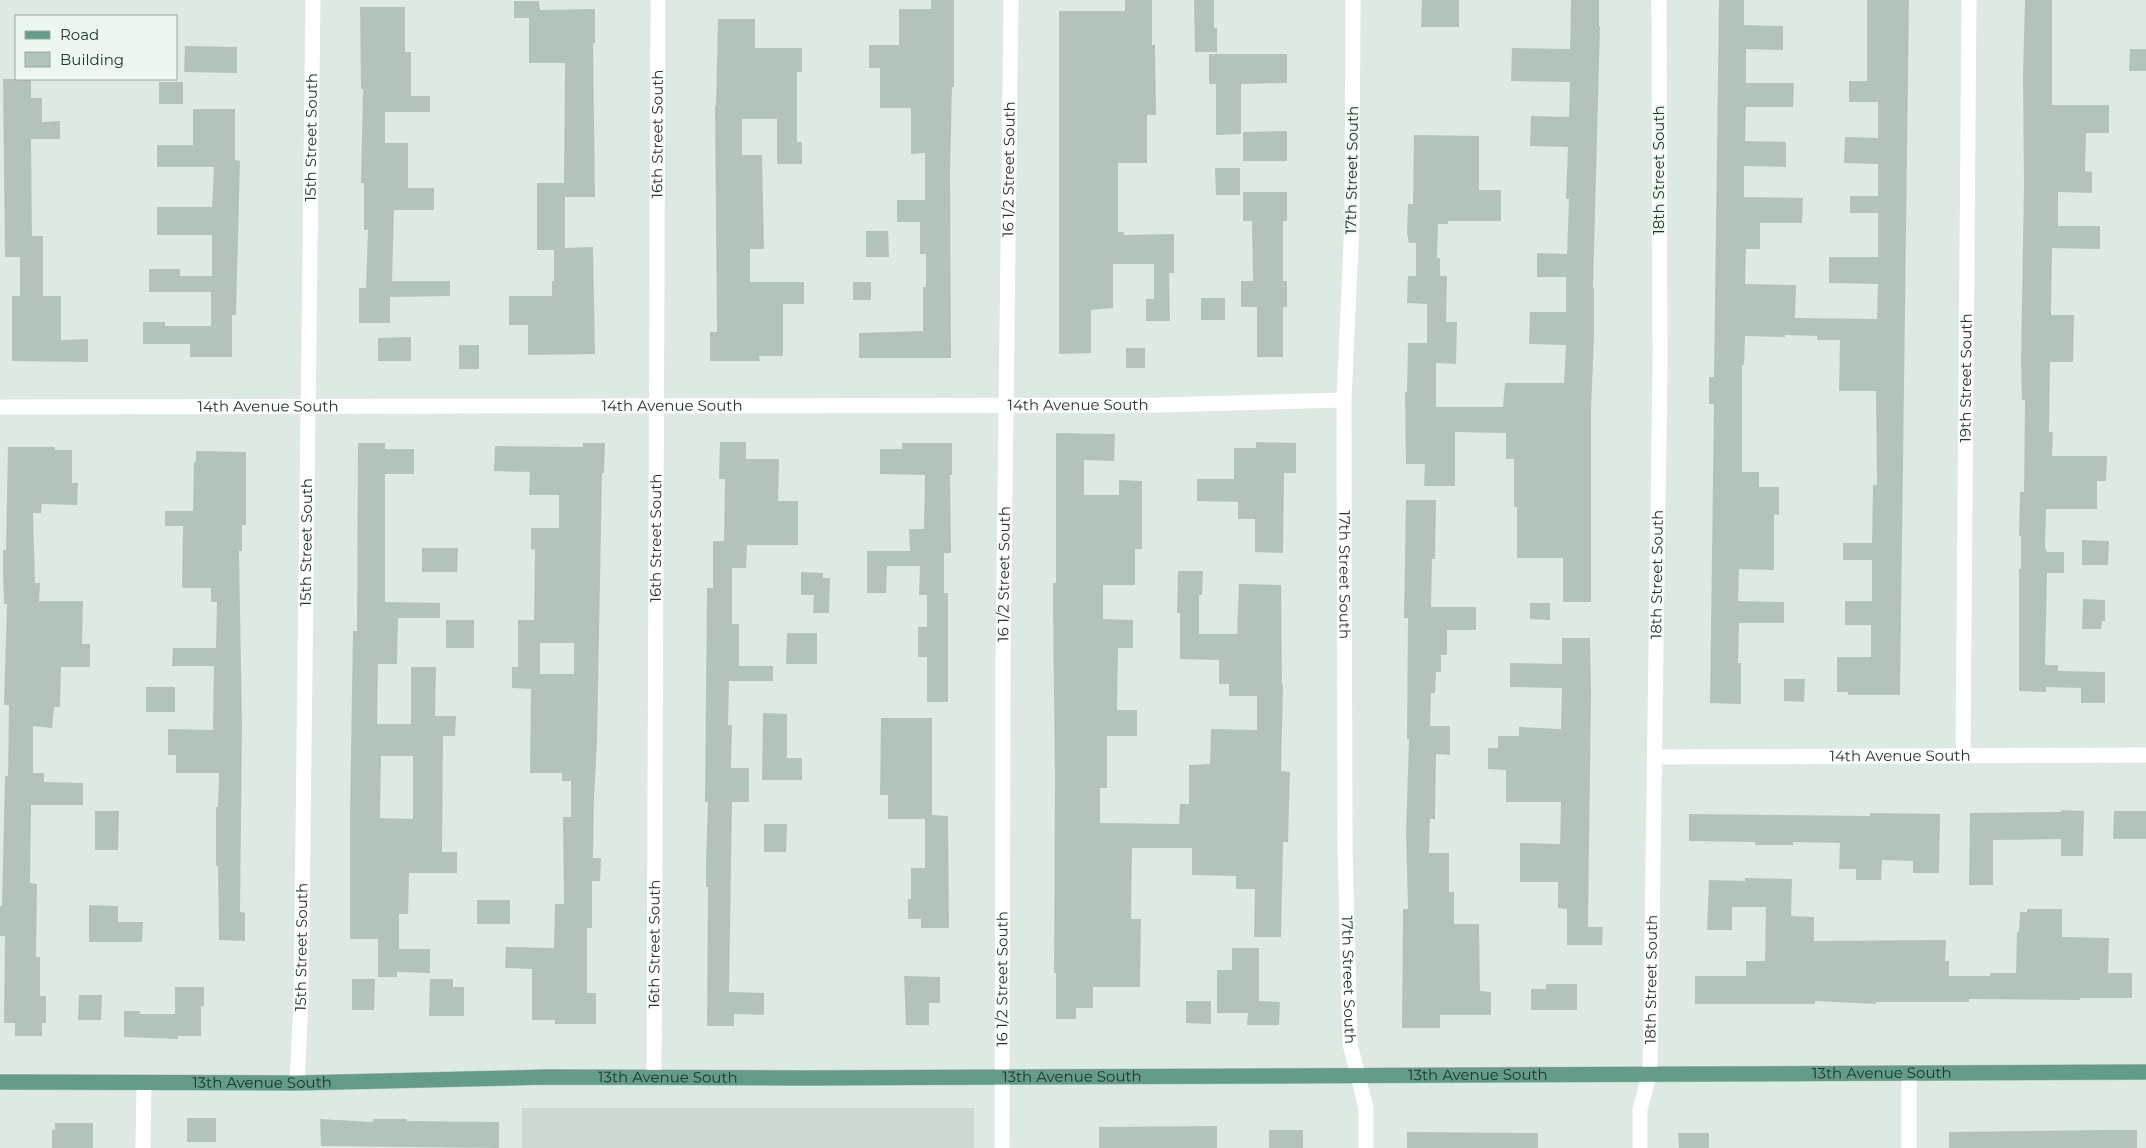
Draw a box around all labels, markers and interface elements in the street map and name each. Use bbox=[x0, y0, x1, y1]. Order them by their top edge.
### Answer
legend bbox=[15, 15, 178, 80]
text: Road bbox=[60, 25, 99, 44]
text: Building bbox=[60, 50, 124, 69]
street label: 16th Street South bbox=[647, 69, 667, 199]
street label: 15th Street South bbox=[301, 73, 321, 201]
street label: 16 1/2 Street South bbox=[998, 101, 1019, 237]
street label: 18th Street South bbox=[1649, 105, 1668, 235]
street label: 17th Street South bbox=[1341, 106, 1362, 234]
street label: 19th Street South bbox=[1955, 313, 1976, 443]
street label: 14th Avenue South bbox=[1007, 395, 1149, 414]
street label: 14th Avenue South bbox=[197, 396, 339, 416]
street label: 14th Avenue South bbox=[601, 396, 743, 415]
street label: 16th Street South bbox=[646, 473, 665, 603]
street label: 15th Street South bbox=[296, 478, 316, 606]
street label: 16 1/2 Street South bbox=[993, 506, 1014, 642]
street label: 18th Street South bbox=[1646, 510, 1667, 639]
street label: 17th Street South bbox=[1335, 511, 1355, 639]
street label: 14th Avenue South bbox=[1829, 746, 1971, 765]
street label: 16th Street South bbox=[644, 879, 664, 1009]
street label: 15th Street South bbox=[290, 883, 311, 1012]
street label: 16 1/2 Street South bbox=[992, 911, 1011, 1047]
street label: 17th Street South bbox=[1338, 915, 1360, 1044]
street label: 18th Street South bbox=[1640, 915, 1661, 1044]
street label: 13th Avenue South bbox=[1812, 1063, 1952, 1082]
street label: 13th Avenue South bbox=[1408, 1065, 1548, 1084]
street label: 13th Avenue South bbox=[1002, 1066, 1142, 1086]
street label: 13th Avenue South bbox=[598, 1067, 738, 1087]
street label: 13th Avenue South bbox=[192, 1072, 332, 1092]

